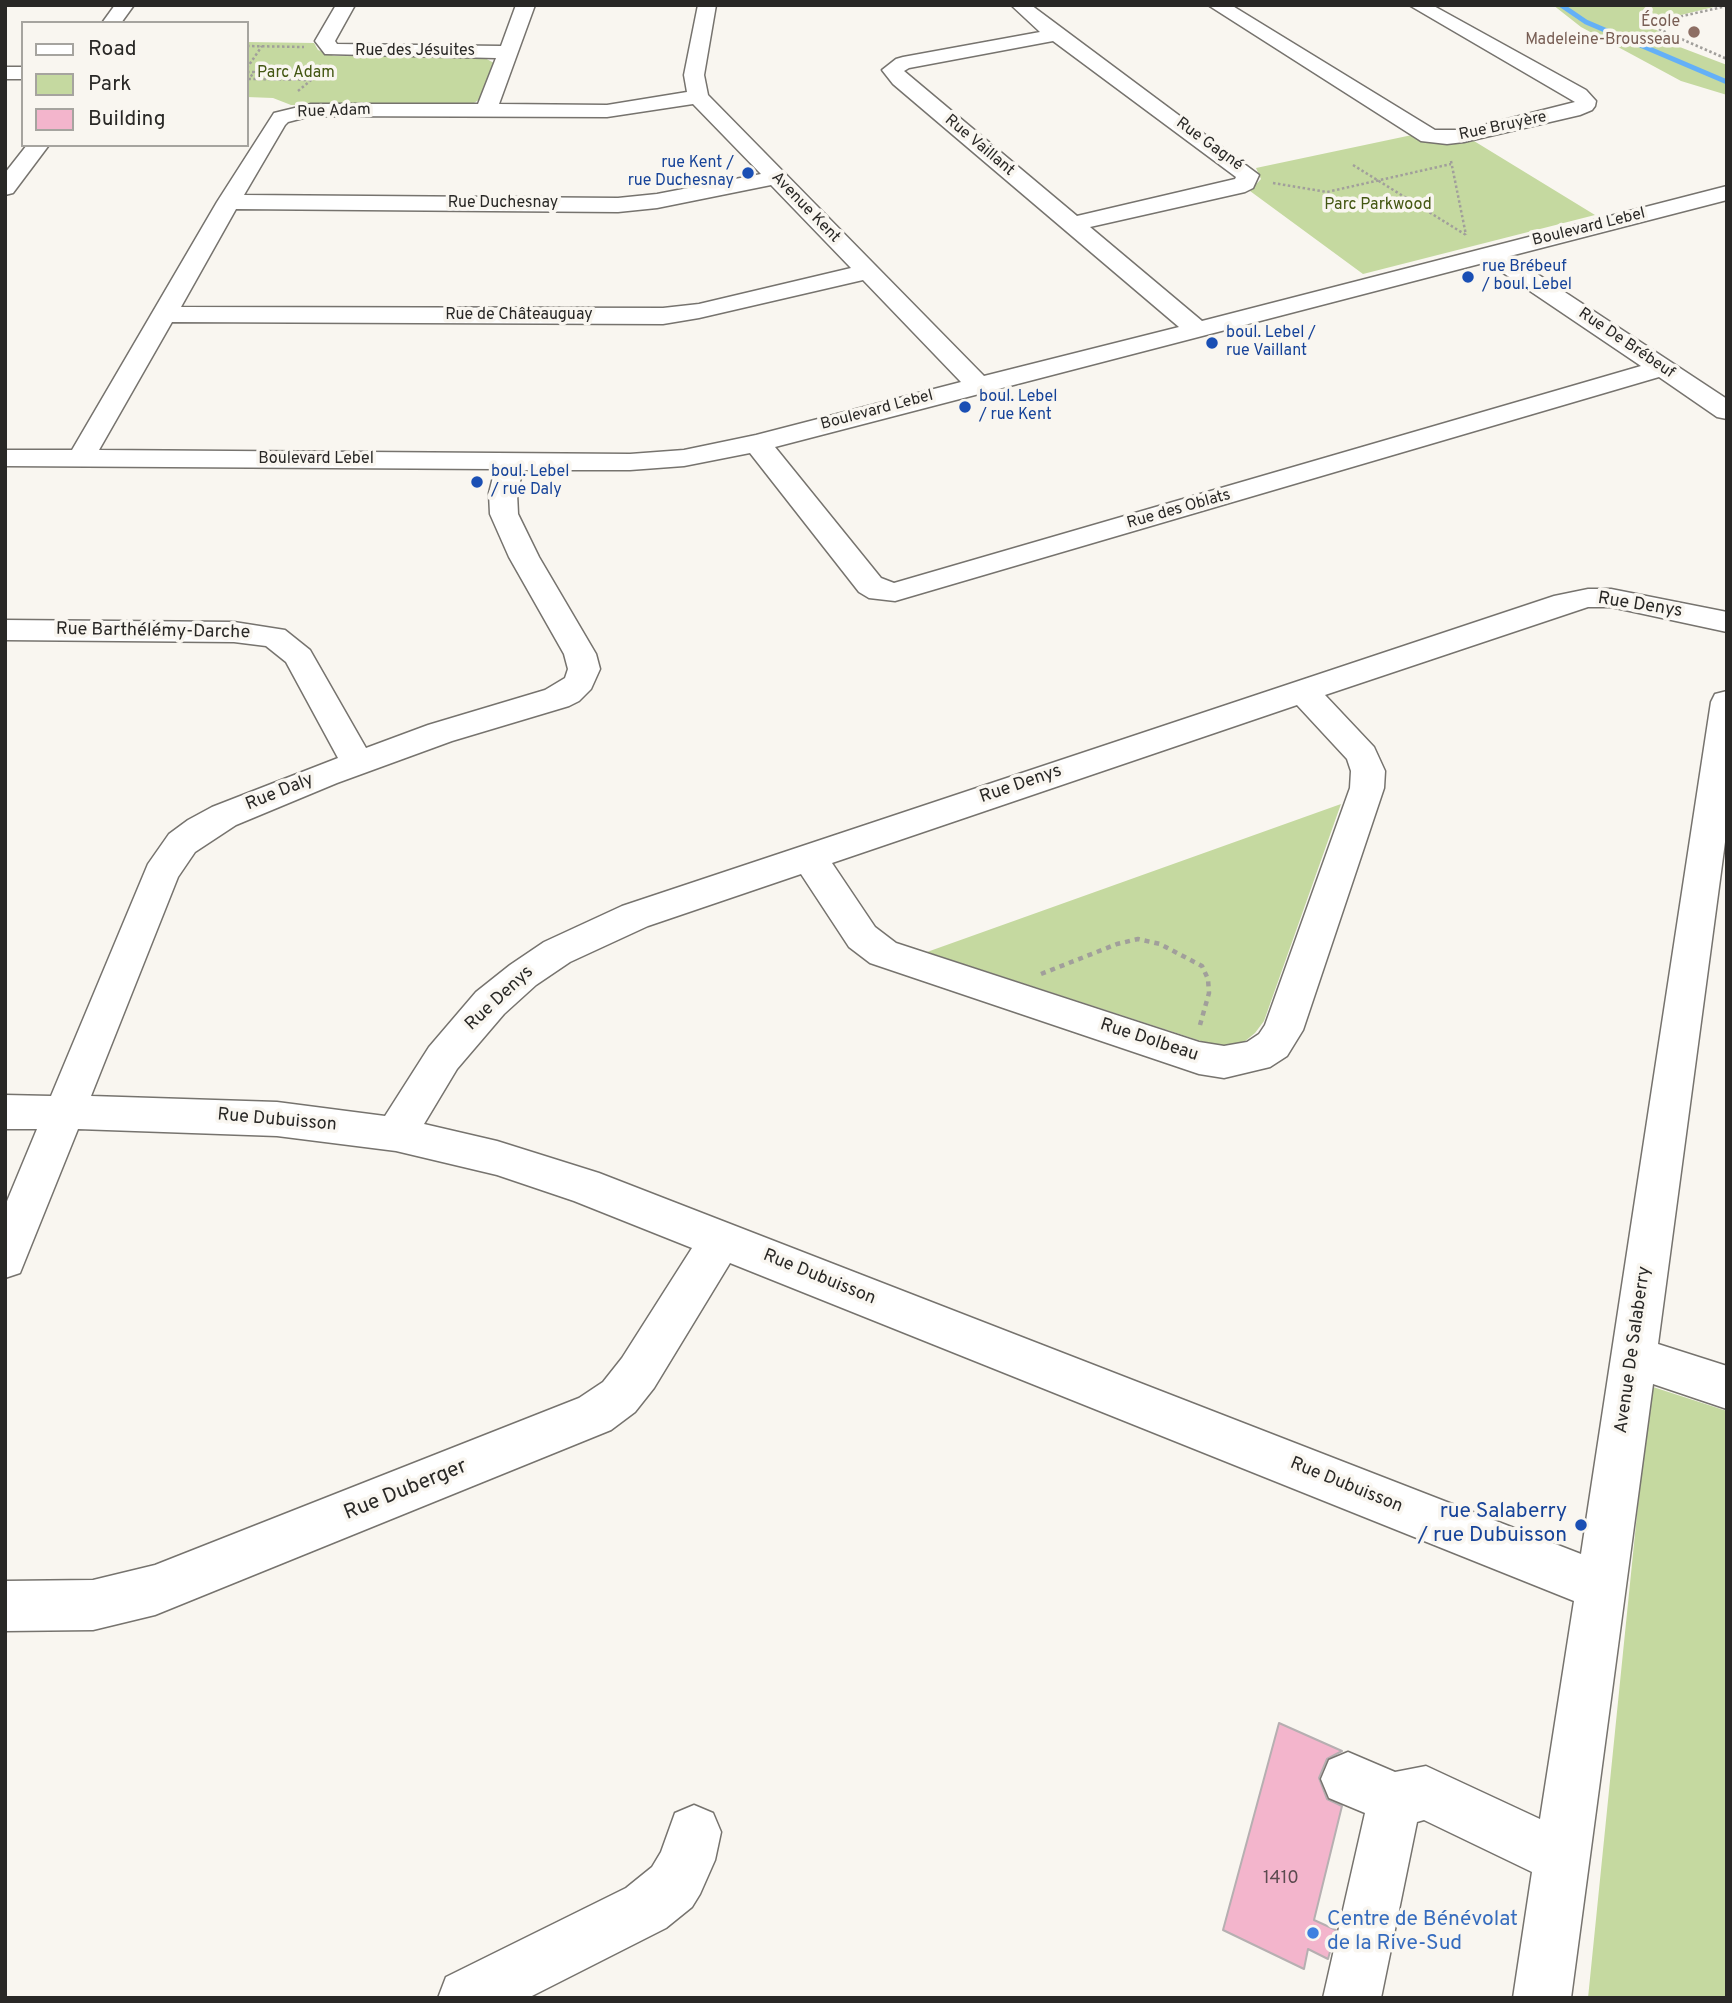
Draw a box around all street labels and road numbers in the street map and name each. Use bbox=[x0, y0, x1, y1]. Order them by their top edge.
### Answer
street label: Rue des Jésuites bbox=[355, 42, 475, 62]
street label: Rue Adam bbox=[297, 101, 371, 123]
street label: Rue Bruyère bbox=[1457, 108, 1549, 146]
street label: Rue Vaillant bbox=[940, 111, 1018, 181]
street label: Rue Gagné bbox=[1172, 114, 1246, 176]
street label: Avenue Kent bbox=[766, 169, 844, 247]
street label: Rue Duchesnay bbox=[448, 194, 558, 214]
street label: Boulevard Lebel bbox=[1531, 205, 1647, 251]
street label: Rue De Brébeuf bbox=[1574, 305, 1678, 383]
street label: Rue de Châteauguay bbox=[445, 306, 593, 326]
street label: Boulevard Lebel bbox=[819, 387, 935, 435]
street label: Boulevard Lebel bbox=[258, 450, 374, 470]
street label: Rue des Oblats bbox=[1125, 486, 1233, 534]
street label: Rue Denys bbox=[1596, 589, 1684, 623]
street label: Rue Barthélémy-Darche bbox=[56, 620, 250, 644]
street label: Rue Denys bbox=[977, 761, 1065, 809]
street label: Rue Daly bbox=[243, 770, 317, 816]
street label: Rue Denys bbox=[461, 962, 539, 1036]
street label: Rue Dolbeau bbox=[1097, 1015, 1201, 1067]
street label: Rue Dubuisson bbox=[216, 1105, 338, 1137]
street label: Rue Dubuisson bbox=[759, 1246, 879, 1310]
street label: Avenue De Salaberry bbox=[1612, 1265, 1656, 1435]
street label: Rue Dubuisson bbox=[1286, 1454, 1406, 1518]
street label: Rue Duberger bbox=[341, 1455, 471, 1527]

